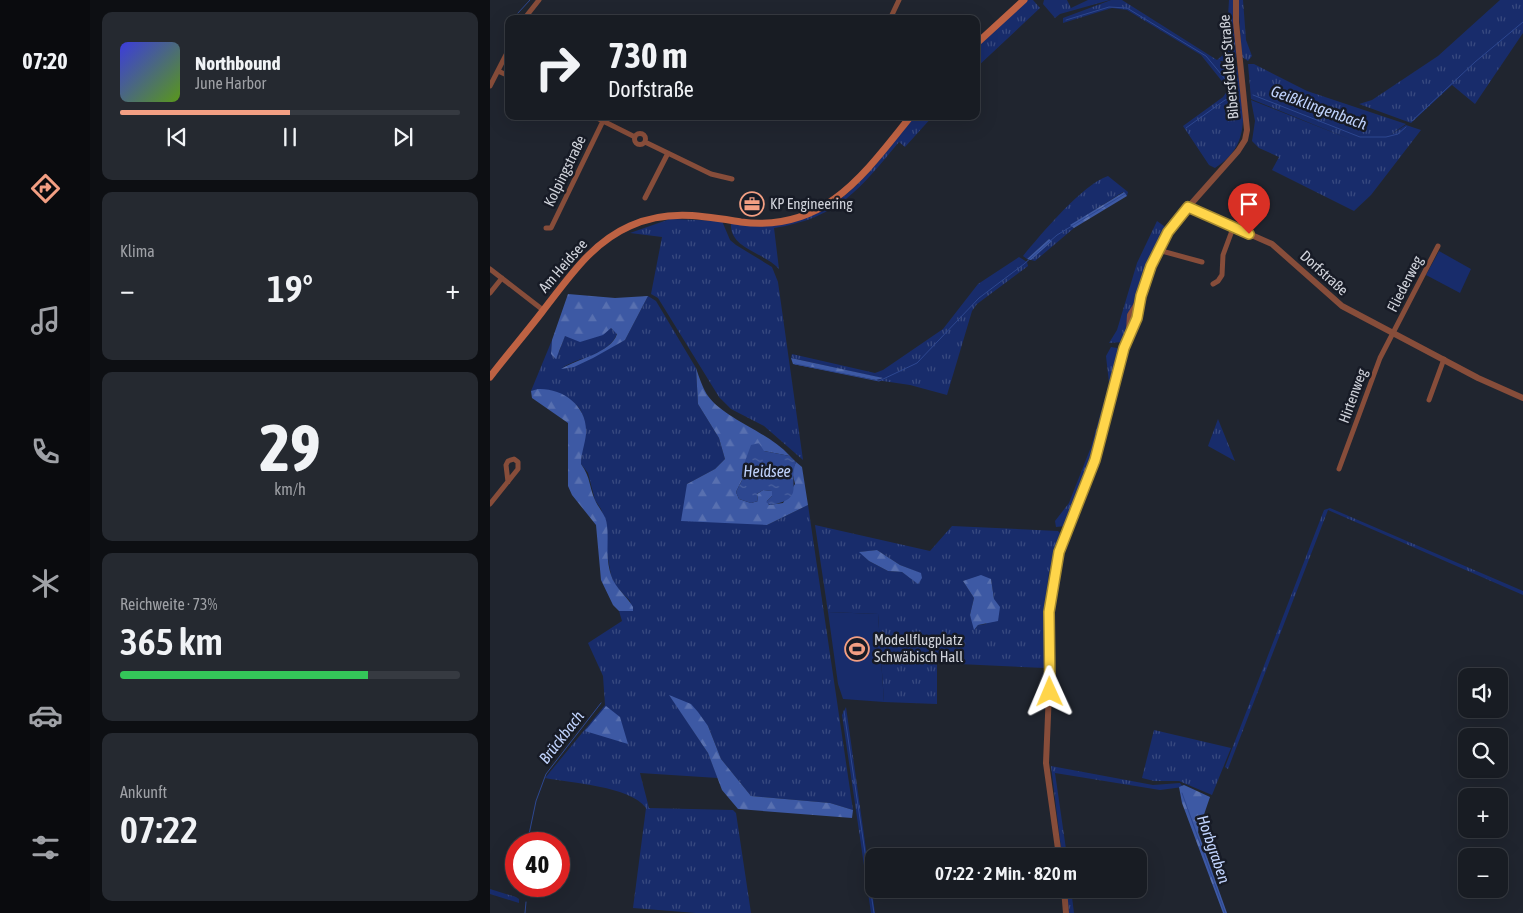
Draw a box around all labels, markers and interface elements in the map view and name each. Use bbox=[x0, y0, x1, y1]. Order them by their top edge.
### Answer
street label: Bibersfelder Straße bbox=[1215, 14, 1242, 120]
icon: right bbox=[525, 35, 590, 100]
text: 730 m bbox=[608, 35, 687, 75]
text: 07:20 bbox=[22, 48, 68, 74]
text: Northbound bbox=[195, 52, 281, 74]
text: June Harbor bbox=[195, 74, 266, 92]
text: Dorfstraße bbox=[608, 76, 694, 102]
water label: Geißklingenbach bbox=[1268, 81, 1370, 134]
icon: previous bbox=[163, 123, 191, 151]
icon: pause bbox=[276, 123, 304, 151]
icon: next bbox=[389, 123, 417, 151]
street label: Kolpingstraße bbox=[540, 132, 589, 209]
icon: directions bbox=[28, 171, 63, 206]
pin bbox=[1228, 183, 1270, 234]
icon: arrive bbox=[1235, 190, 1263, 218]
office icon: KP Engineering bbox=[739, 191, 765, 217]
place label: KP Engineering bbox=[770, 195, 853, 212]
street label: Am Heidsee bbox=[535, 235, 591, 296]
text: Klima bbox=[120, 242, 155, 260]
street label: Dorfstraße bbox=[1297, 247, 1352, 299]
street label: Fliederweg bbox=[1383, 252, 1426, 315]
text: 19° bbox=[267, 267, 313, 310]
text: − bbox=[120, 273, 135, 305]
text: + bbox=[445, 273, 460, 305]
icon: music bbox=[28, 303, 63, 338]
street label: Hirtenweg bbox=[1335, 366, 1370, 425]
text: 29 bbox=[259, 410, 321, 485]
icon: phone bbox=[28, 434, 63, 469]
water label: Heidsee bbox=[743, 462, 791, 480]
text: km/h bbox=[274, 480, 306, 498]
icon: climate bbox=[28, 566, 63, 601]
text: Reichweite · 73% bbox=[120, 595, 217, 613]
text: 365 km bbox=[120, 620, 223, 663]
place label: Modellflugplatz Schwäbisch Hall bbox=[874, 631, 963, 665]
sports icon: Modellflugplatz Schwäbisch Hall bbox=[844, 636, 870, 662]
position arrow bbox=[1023, 665, 1075, 717]
map controls bbox=[1458, 668, 1508, 898]
button: sound bbox=[1458, 668, 1508, 718]
icon: car bbox=[28, 698, 63, 733]
water label: Brückbach bbox=[535, 707, 587, 767]
button: search bbox=[1458, 728, 1508, 778]
text: Ankunft bbox=[120, 783, 167, 801]
button: + bbox=[1458, 788, 1508, 838]
text: 07:22 bbox=[120, 808, 198, 851]
water label: Horbgraben bbox=[1193, 813, 1234, 886]
icon: filters bbox=[28, 830, 63, 865]
speed limit sign: 40 bbox=[505, 832, 570, 897]
button: − bbox=[1458, 848, 1508, 898]
text: 07:22 · 2 Min. · 820 m bbox=[935, 862, 1077, 884]

